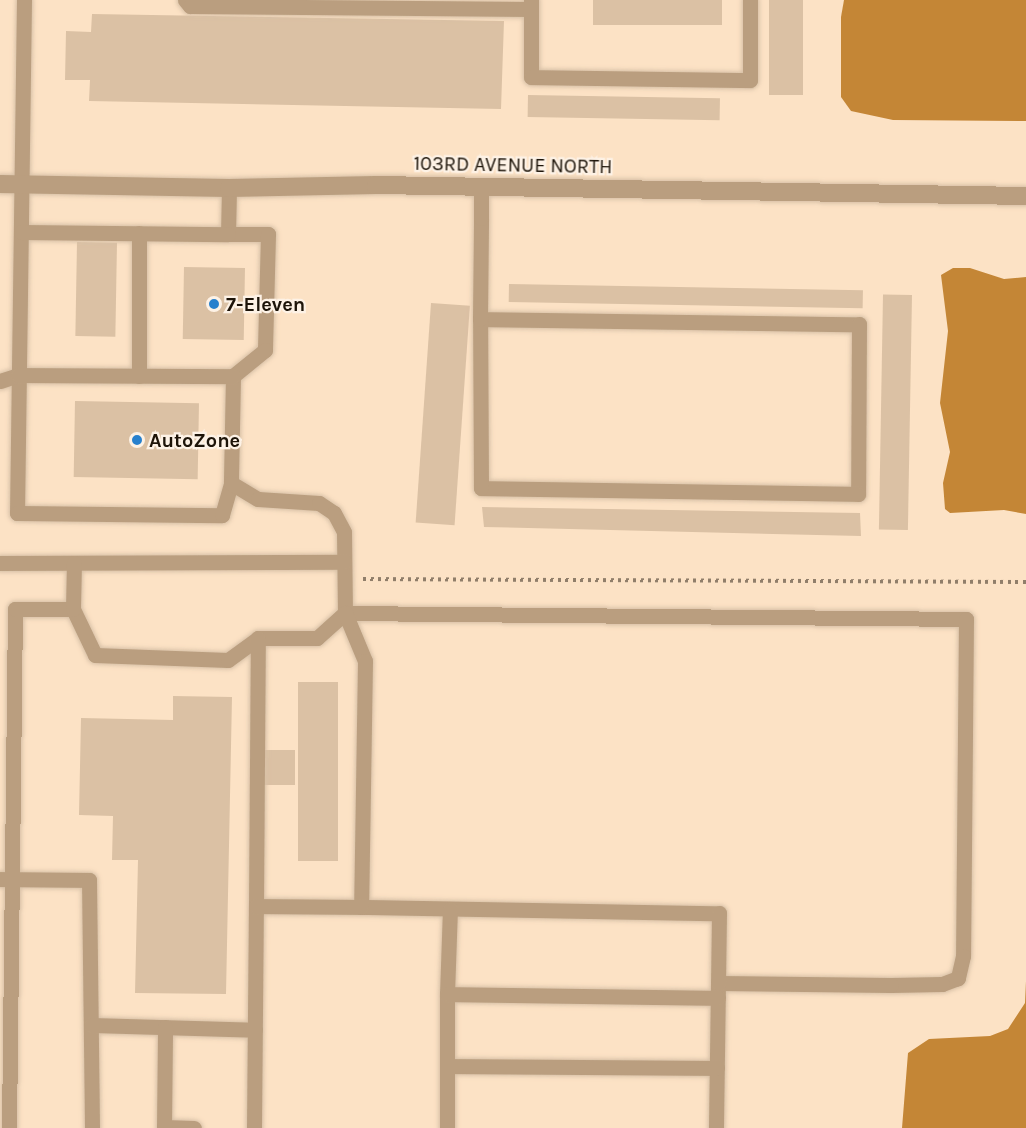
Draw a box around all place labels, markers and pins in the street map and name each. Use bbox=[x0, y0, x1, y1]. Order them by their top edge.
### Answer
place label: 7-Eleven bbox=[226, 292, 305, 316]
marker: 7-Eleven bbox=[207, 297, 221, 311]
place label: AutoZone bbox=[149, 428, 240, 452]
marker: AutoZone bbox=[130, 433, 144, 447]

